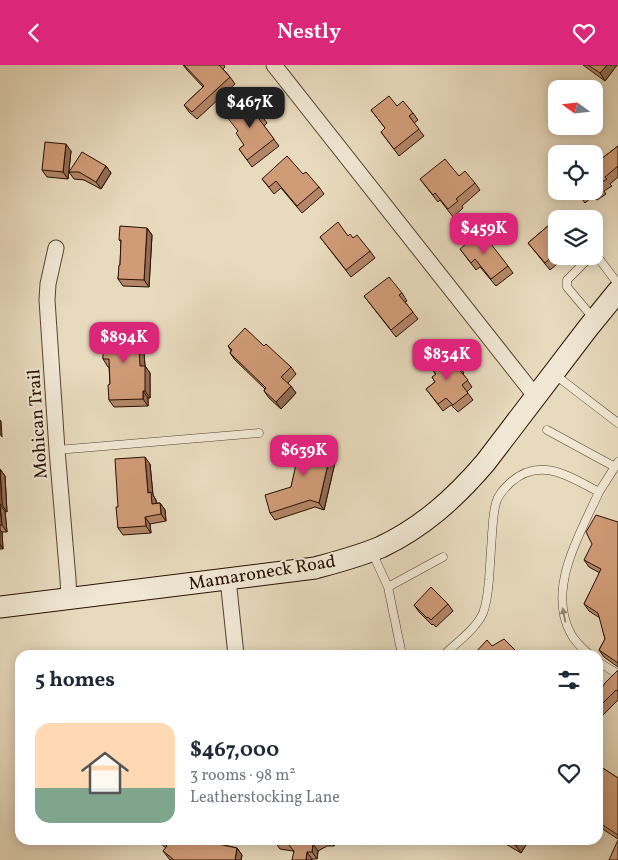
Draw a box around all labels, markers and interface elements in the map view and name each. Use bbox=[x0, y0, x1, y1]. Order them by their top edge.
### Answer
text: Nestly bbox=[277, 17, 341, 48]
icon: back bbox=[20, 19, 48, 47]
icon: heart bbox=[570, 19, 598, 47]
north arrow bbox=[548, 80, 602, 135]
map controls bbox=[548, 80, 603, 265]
pin: $467K bbox=[215, 87, 285, 129]
text: $467K bbox=[227, 92, 273, 114]
button: locate bbox=[548, 145, 603, 200]
button: layers bbox=[548, 210, 603, 265]
pin: $459K bbox=[449, 213, 519, 255]
text: $459K bbox=[461, 218, 507, 240]
pin: $894K bbox=[89, 321, 159, 364]
text: $894K bbox=[100, 327, 148, 349]
pin: $834K bbox=[412, 339, 482, 381]
text: $834K bbox=[423, 344, 471, 366]
street label: Mohican Trail bbox=[22, 368, 55, 480]
pin: $639K bbox=[269, 435, 339, 477]
text: $639K bbox=[281, 440, 327, 462]
street label: Mamaroneck Road bbox=[187, 550, 338, 597]
one-way arrow bbox=[560, 606, 568, 622]
text: 5 homes bbox=[35, 666, 115, 695]
icon: filters bbox=[555, 666, 583, 694]
text: $467,000 bbox=[190, 736, 279, 765]
icon: home bbox=[75, 743, 135, 803]
icon: heart bbox=[555, 759, 583, 787]
text: 3 rooms · 98 m² bbox=[190, 765, 295, 787]
text: Leatherstocking Lane bbox=[190, 787, 340, 809]

